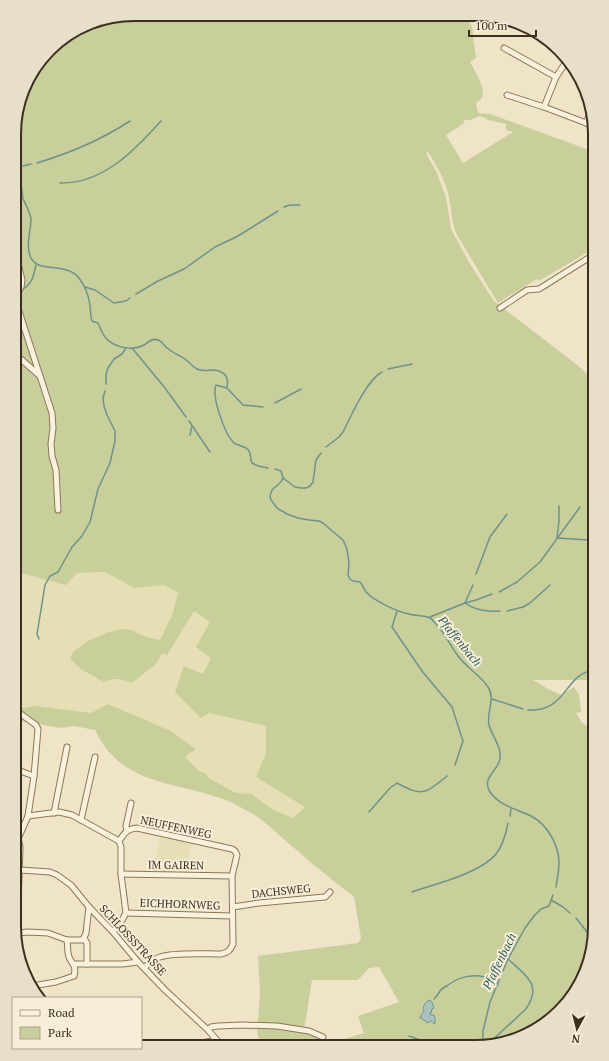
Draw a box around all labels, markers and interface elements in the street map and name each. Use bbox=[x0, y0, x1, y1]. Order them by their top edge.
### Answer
scale bar bbox=[469, 12, 536, 38]
text: 100 m bbox=[475, 18, 508, 33]
water label: Pfaffenbach bbox=[434, 612, 485, 669]
street label: NEUFFENWEG bbox=[139, 813, 213, 841]
street label: IM GAIREN bbox=[148, 858, 204, 872]
street label: DACHSWEG bbox=[251, 881, 312, 901]
street label: EICHHORNWEG bbox=[139, 896, 221, 912]
street label: SCHLOSSSTRASSE bbox=[96, 902, 170, 978]
water label: Pfaffenbach bbox=[479, 930, 519, 992]
legend bbox=[12, 997, 142, 1049]
text: Road bbox=[48, 1005, 75, 1020]
north arrow bbox=[557, 1009, 597, 1049]
text: Park bbox=[48, 1025, 73, 1040]
text: N bbox=[570, 1031, 581, 1046]

